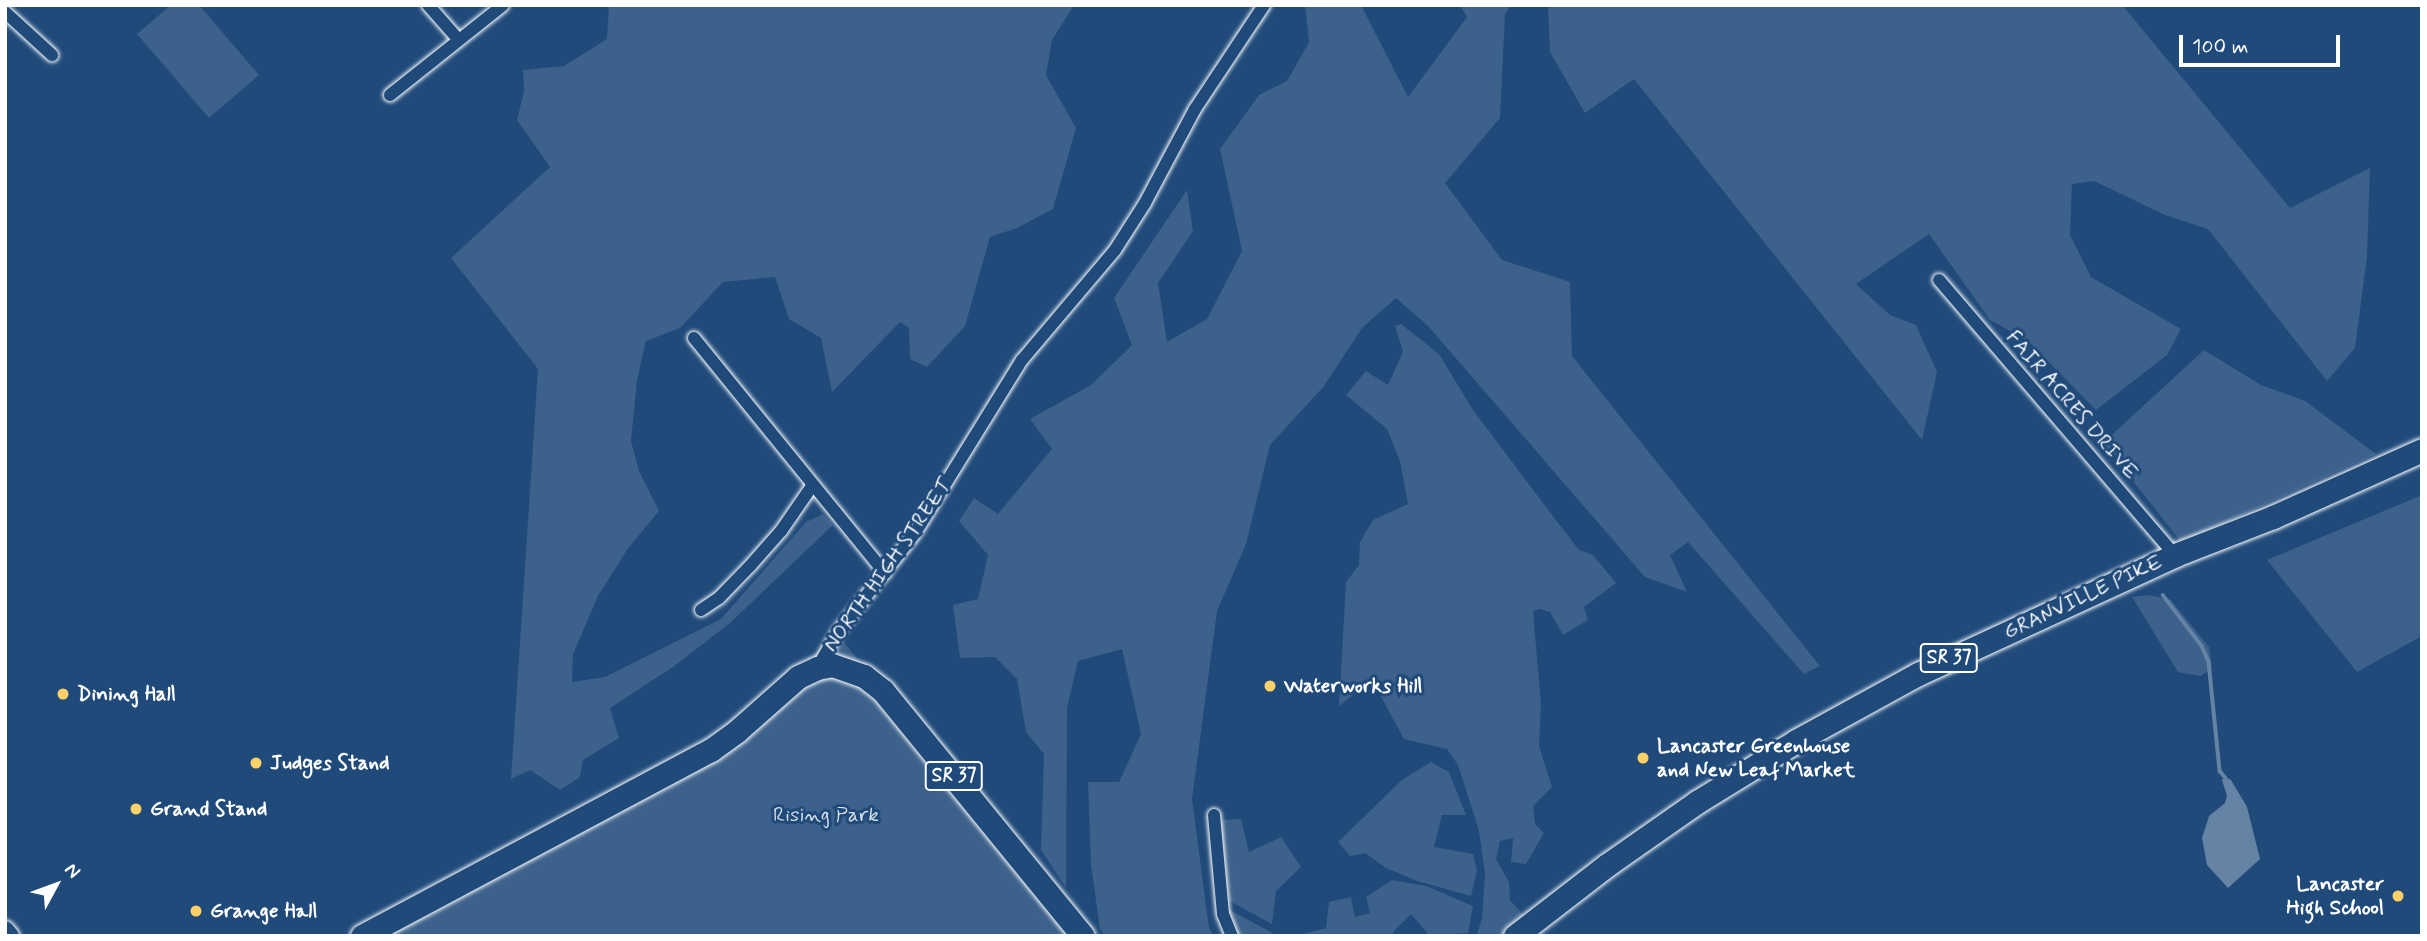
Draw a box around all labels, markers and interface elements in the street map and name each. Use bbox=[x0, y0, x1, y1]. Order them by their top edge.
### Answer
scale bar bbox=[2182, 21, 2343, 65]
text: 100 m bbox=[2192, 33, 2248, 61]
street label: FAIR ACRES DRIVE bbox=[1998, 323, 2146, 487]
street label: NORTH HIGH STREET bbox=[818, 472, 958, 658]
street label: GRANVILLE PIKE bbox=[2000, 549, 2166, 645]
road number: SR 37 bbox=[1919, 642, 1979, 674]
place label: Waterworks Hill bbox=[1284, 673, 1425, 699]
marker: Waterworks Hill bbox=[1262, 678, 1278, 694]
place label: Dining Hall bbox=[77, 681, 178, 707]
marker: Dining Hall bbox=[55, 686, 71, 702]
place label: Lancaster Greenhouse and New Leaf Market bbox=[1657, 733, 1856, 783]
place label: Judges Stand bbox=[270, 750, 393, 776]
marker: Lancaster Greenhouse and New Leaf Market bbox=[1635, 750, 1651, 766]
marker: Judges Stand bbox=[248, 755, 264, 771]
road number: SR 37 bbox=[924, 761, 984, 792]
place label: Grand Stand bbox=[150, 796, 271, 822]
marker: Grand Stand bbox=[128, 801, 144, 817]
park label: Rising Park bbox=[774, 802, 878, 828]
north arrow bbox=[21, 850, 91, 920]
text: N bbox=[59, 858, 86, 884]
place label: Lancaster High School bbox=[2286, 871, 2384, 921]
marker: Lancaster High School bbox=[2390, 888, 2406, 904]
place label: Grange Hall bbox=[210, 898, 318, 924]
marker: Grange Hall bbox=[188, 903, 204, 919]

